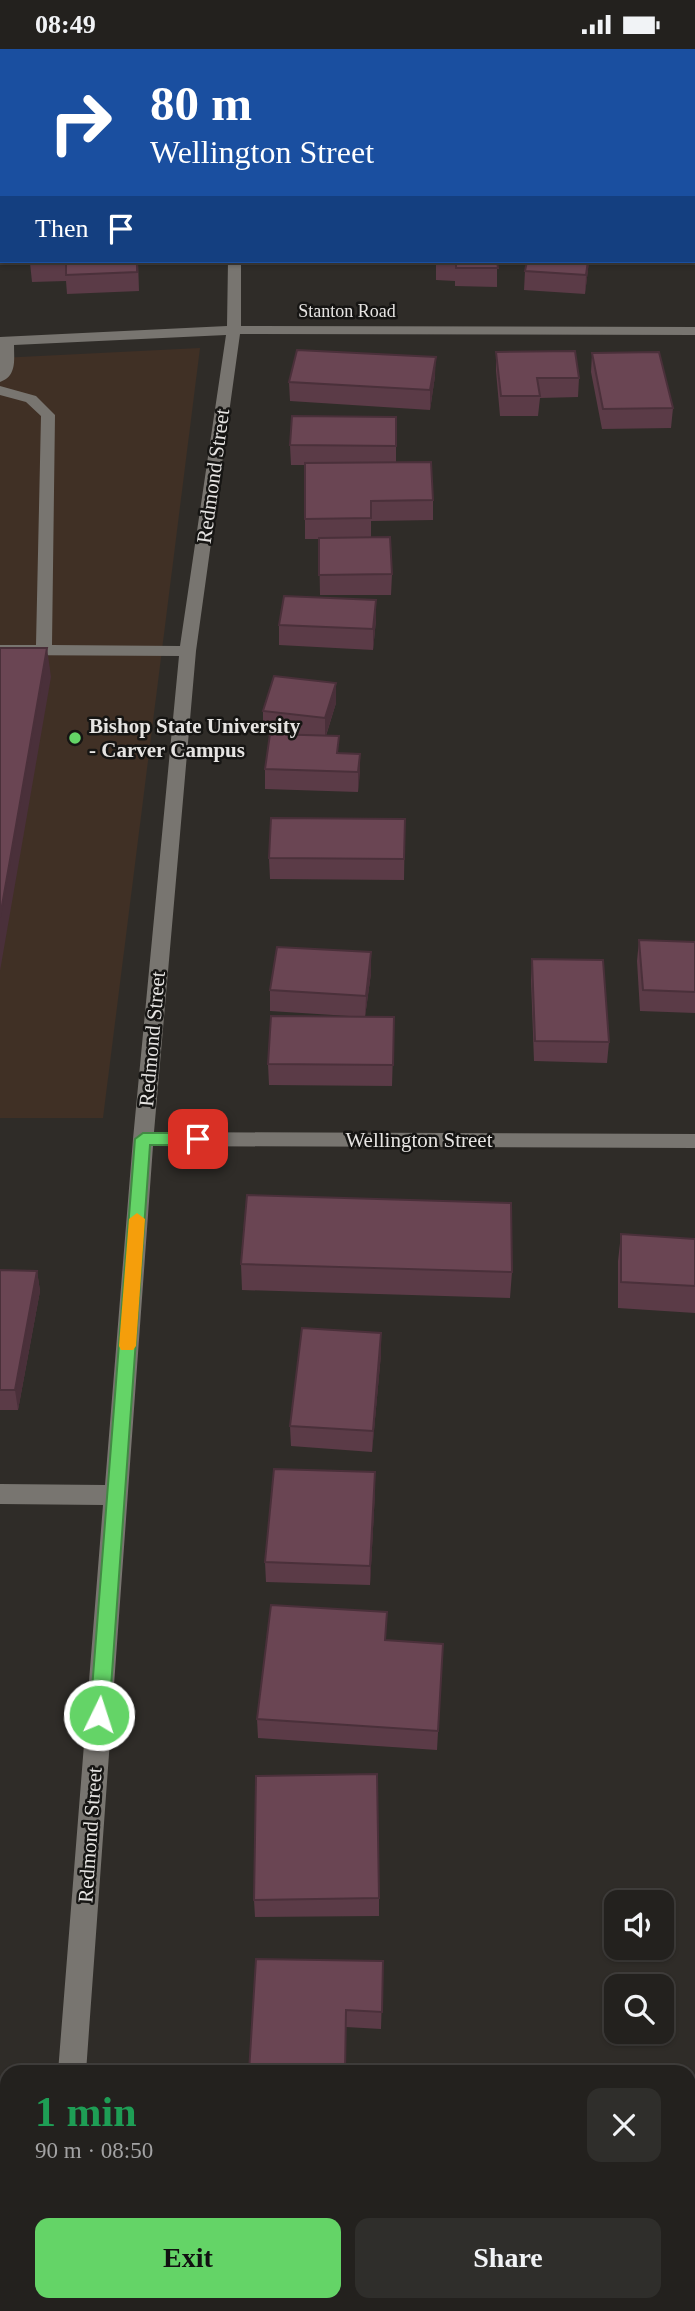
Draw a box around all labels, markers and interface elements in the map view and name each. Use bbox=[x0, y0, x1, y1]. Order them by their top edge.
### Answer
text: 08:49 bbox=[35, 10, 96, 39]
text: 80 m bbox=[150, 76, 252, 131]
icon: right bbox=[35, 77, 126, 168]
text: Wellington Street bbox=[150, 134, 374, 170]
icon: arrive bbox=[102, 210, 140, 248]
text: Then bbox=[35, 214, 88, 243]
street label: Stanton Road bbox=[298, 301, 396, 321]
street label: Redmond Street bbox=[192, 407, 234, 545]
place label: Bishop State University - Carver Campus bbox=[89, 714, 301, 762]
marker: Bishop State University - Carver Campus bbox=[67, 730, 83, 746]
street label: Redmond Street bbox=[134, 970, 170, 1108]
pin bbox=[168, 1109, 228, 1169]
icon: arrive bbox=[179, 1120, 217, 1158]
street label: Wellington Street bbox=[345, 1128, 493, 1152]
position arrow bbox=[62, 1678, 136, 1752]
street label: Redmond Street bbox=[73, 1766, 107, 1904]
map controls bbox=[604, 1890, 674, 2044]
button: sound bbox=[604, 1890, 674, 1960]
button: search bbox=[604, 1974, 674, 2044]
button: close bbox=[587, 2088, 661, 2162]
text: 1 min bbox=[35, 2089, 137, 2135]
text: 90 m · 08:50 bbox=[35, 2138, 153, 2163]
button: Exit bbox=[35, 2218, 341, 2298]
button: Share bbox=[355, 2218, 661, 2298]

